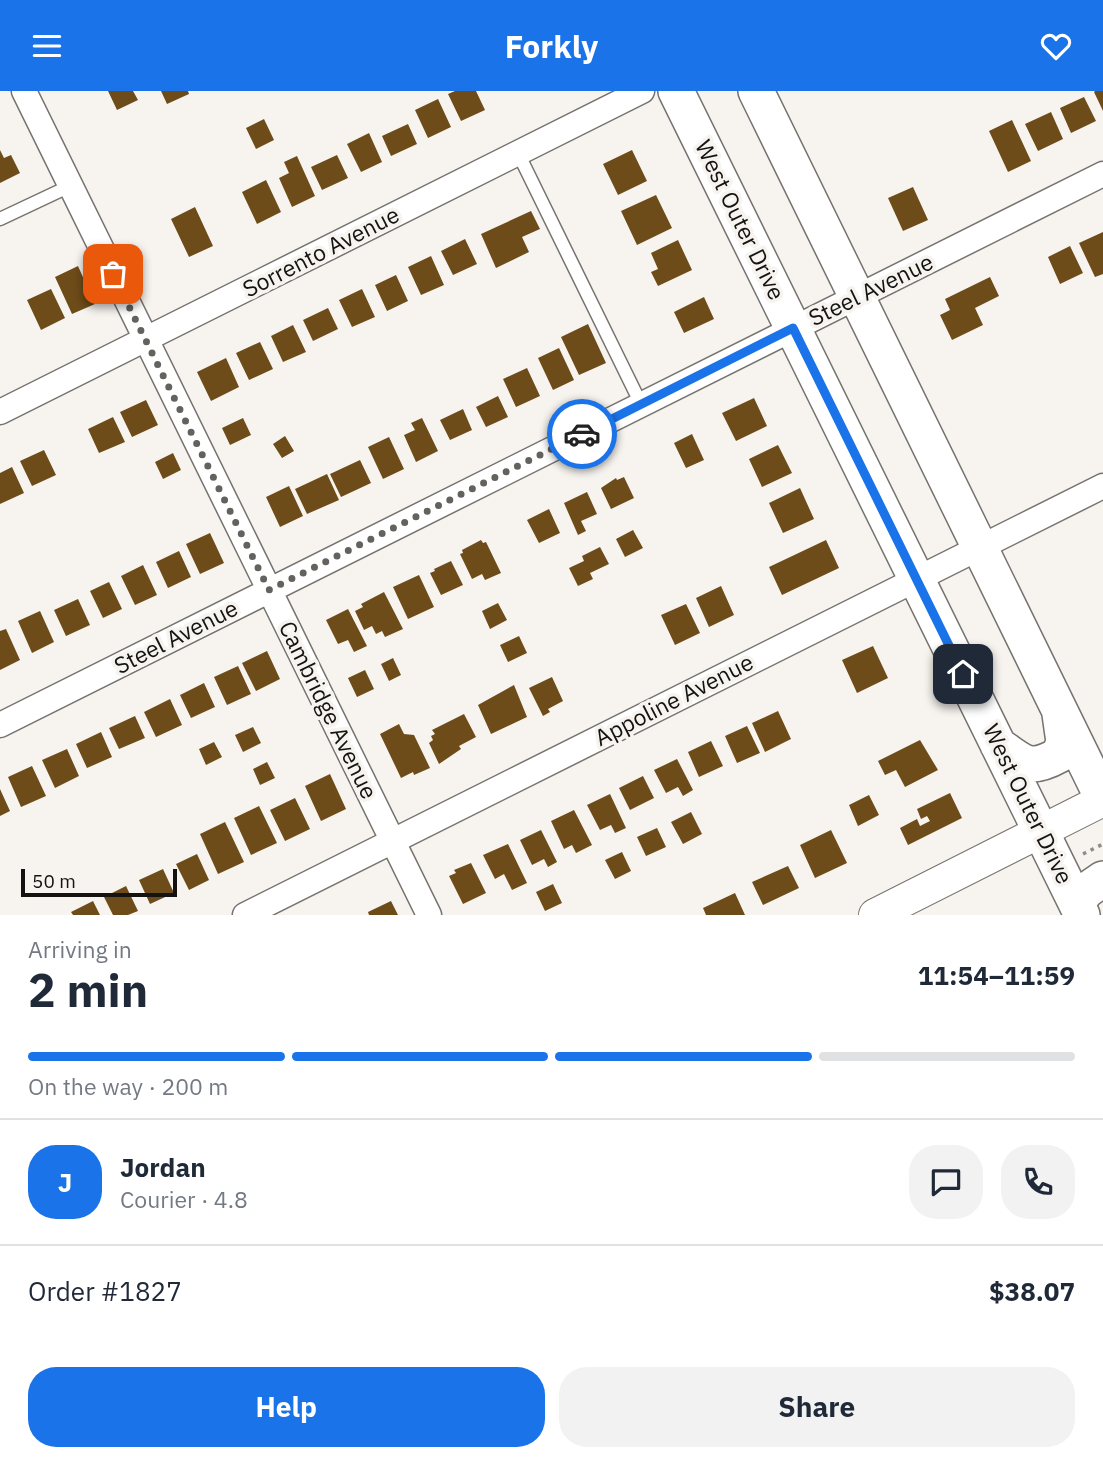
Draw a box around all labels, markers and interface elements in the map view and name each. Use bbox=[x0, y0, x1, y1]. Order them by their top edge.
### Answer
text: Forkly bbox=[505, 25, 598, 67]
icon: menu bbox=[28, 27, 66, 65]
icon: heart bbox=[1037, 27, 1075, 65]
street label: West Outer Drive bbox=[689, 135, 793, 305]
street label: Sorrento Avenue bbox=[237, 199, 404, 303]
pin bbox=[83, 244, 143, 304]
street label: Steel Avenue bbox=[803, 246, 938, 332]
icon: bag bbox=[94, 255, 132, 293]
courier bbox=[547, 399, 617, 469]
icon: car bbox=[563, 415, 601, 453]
street label: Steel Avenue bbox=[109, 592, 243, 680]
street label: Cambridge Avenue bbox=[273, 616, 385, 803]
pin bbox=[933, 644, 993, 704]
street label: Appoline Avenue bbox=[589, 646, 758, 752]
icon: home bbox=[944, 655, 982, 693]
street label: West Outer Drive bbox=[977, 719, 1081, 889]
scale bar bbox=[21, 866, 177, 898]
text: 50 m bbox=[32, 869, 76, 893]
text: Arriving in bbox=[28, 934, 132, 964]
text: 11:54–11:59 bbox=[918, 958, 1075, 992]
text: 2 min bbox=[28, 960, 148, 1020]
text: On the way · 200 m bbox=[28, 1071, 228, 1101]
button: chat bbox=[909, 1145, 983, 1219]
button: phone bbox=[1001, 1145, 1075, 1219]
text: Jordan bbox=[120, 1150, 206, 1184]
text: J bbox=[58, 1165, 72, 1199]
text: Courier · 4.8 bbox=[120, 1184, 248, 1214]
text: Order #1827 bbox=[28, 1274, 182, 1308]
text: $38.07 bbox=[989, 1274, 1075, 1308]
button: Help bbox=[28, 1367, 545, 1447]
button: Share bbox=[559, 1367, 1075, 1447]

